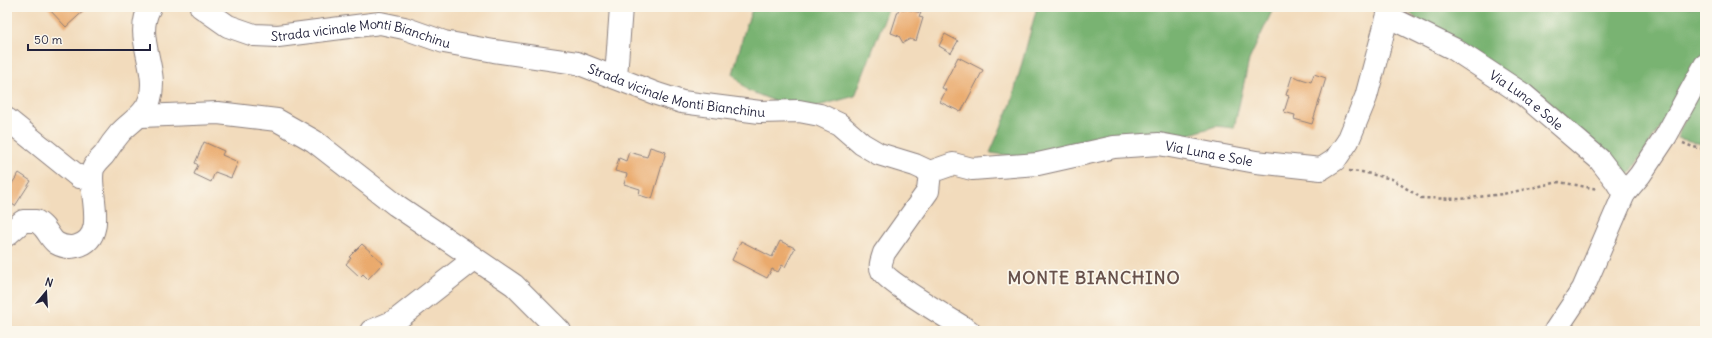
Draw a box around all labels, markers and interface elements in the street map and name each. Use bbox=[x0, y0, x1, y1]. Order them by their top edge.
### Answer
street label: Strada vicinale Monti Bianchinu bbox=[271, 14, 452, 52]
scale bar bbox=[28, 26, 150, 52]
text: 50 m bbox=[34, 32, 63, 47]
street label: Strada vicinale Monti Bianchinu bbox=[586, 60, 766, 121]
street label: Via Luna e Sole bbox=[1486, 66, 1567, 133]
street label: Via Luna e Sole bbox=[1164, 137, 1254, 170]
district label: MONTE BIANCHINO bbox=[1007, 267, 1181, 289]
north arrow bbox=[26, 272, 66, 312]
text: N bbox=[43, 275, 55, 290]

